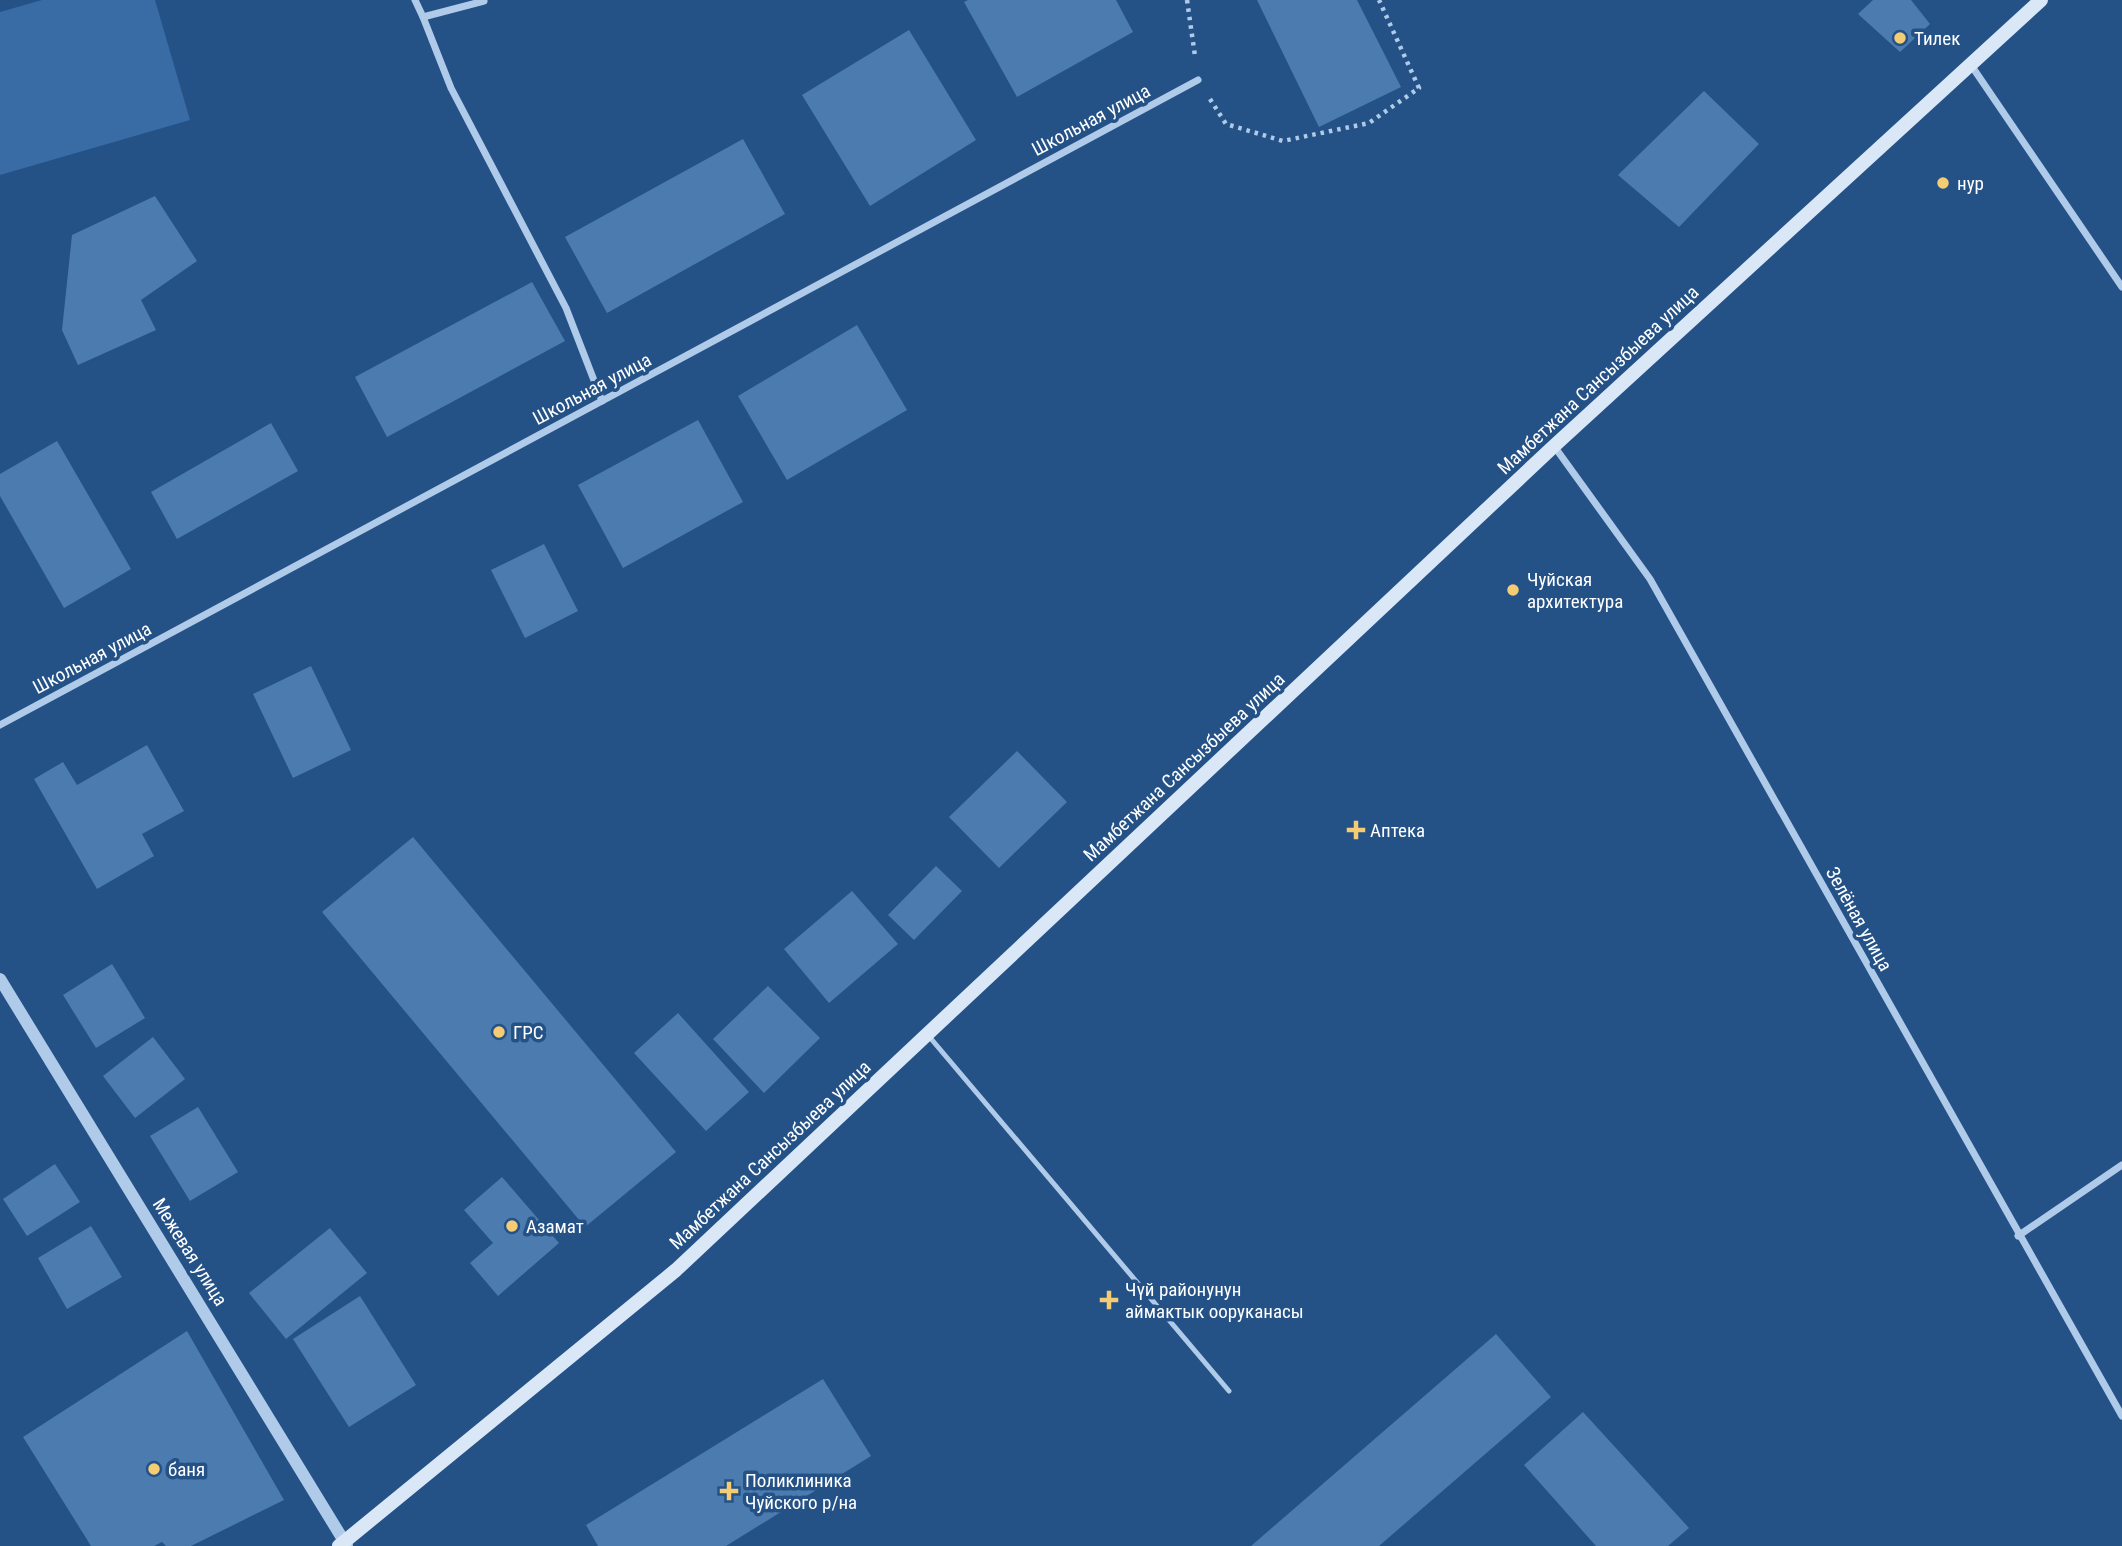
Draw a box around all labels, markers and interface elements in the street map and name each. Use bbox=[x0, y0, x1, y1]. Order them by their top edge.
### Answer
place label: Тилек bbox=[1914, 27, 1960, 50]
marker: Тилек bbox=[1892, 30, 1908, 46]
street label: Школьная улица bbox=[1028, 79, 1154, 161]
place label: нур bbox=[1957, 172, 1984, 195]
marker: нур bbox=[1935, 175, 1951, 191]
street label: Мамбетжана Сансызбыева улица bbox=[1493, 281, 1703, 479]
street label: Школьная улица bbox=[529, 348, 655, 430]
place label: Чуйская архитектура bbox=[1527, 568, 1623, 613]
marker: Чуйская архитектура bbox=[1505, 582, 1521, 598]
street label: Школьная улица bbox=[29, 617, 155, 699]
street label: Мамбетжана Сансызбыева улица bbox=[1079, 668, 1289, 866]
place label: Аптека bbox=[1370, 819, 1425, 842]
marker: Аптека bbox=[1348, 822, 1364, 838]
street label: Зелёная улица bbox=[1821, 863, 1897, 975]
place label: ГРС bbox=[513, 1021, 544, 1044]
marker: ГРС bbox=[491, 1024, 507, 1040]
street label: Мамбетжана Сансызбыева улица bbox=[665, 1056, 875, 1254]
street label: Межевая улица bbox=[148, 1194, 232, 1310]
place label: Азамат bbox=[526, 1215, 584, 1238]
marker: Азамат bbox=[504, 1218, 520, 1234]
place label: Чүй районунун аймактык ооруканасы bbox=[1125, 1278, 1304, 1323]
marker: Чүй районунун аймактык ооруканасы bbox=[1099, 1290, 1119, 1310]
place label: баня bbox=[168, 1458, 205, 1481]
marker: баня bbox=[146, 1461, 162, 1477]
place label: Поликлиника Чуйского р/на bbox=[745, 1469, 857, 1514]
marker: Поликлиника Чуйского р/на bbox=[719, 1481, 739, 1501]

